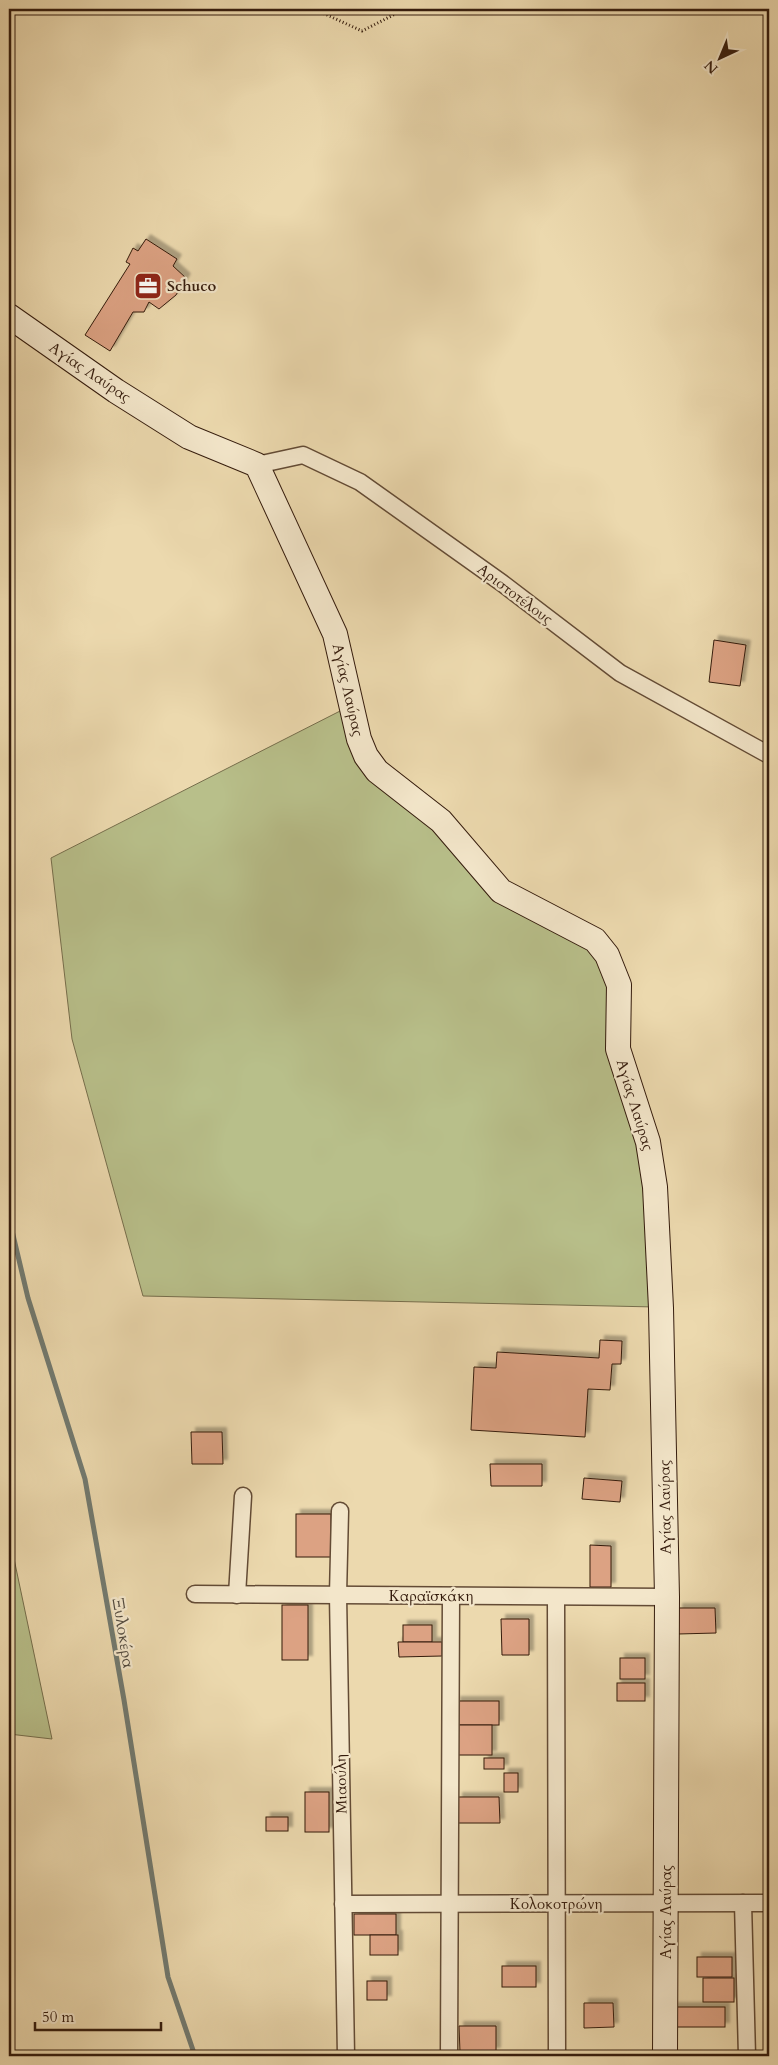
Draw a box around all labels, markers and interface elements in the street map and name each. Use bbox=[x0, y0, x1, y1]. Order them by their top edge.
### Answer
north arrow bbox=[696, 32, 746, 82]
text: N bbox=[700, 56, 722, 78]
office icon: Schuco bbox=[133, 271, 163, 301]
place label: Schuco bbox=[167, 276, 217, 296]
street label: Αγίας Λαύρας bbox=[45, 337, 135, 407]
street label: Αριστοτέλους bbox=[473, 559, 557, 629]
street label: Αγίας Λαύρας bbox=[328, 642, 369, 739]
street label: Αγίας Λαύρας bbox=[612, 1057, 659, 1154]
street label: Αγίας Λαύρας bbox=[654, 1459, 676, 1554]
street label: Καραϊσκάκη bbox=[389, 1586, 473, 1606]
water label: Ξυλοκέρα bbox=[107, 1597, 139, 1670]
street label: Μιαούλη bbox=[330, 1754, 352, 1814]
street label: Αγίας Λαύρας bbox=[656, 1864, 676, 1959]
street label: Κολοκοτρώνη bbox=[510, 1894, 602, 1914]
scale bar bbox=[35, 2000, 161, 2032]
text: 50 m bbox=[42, 2007, 74, 2027]

